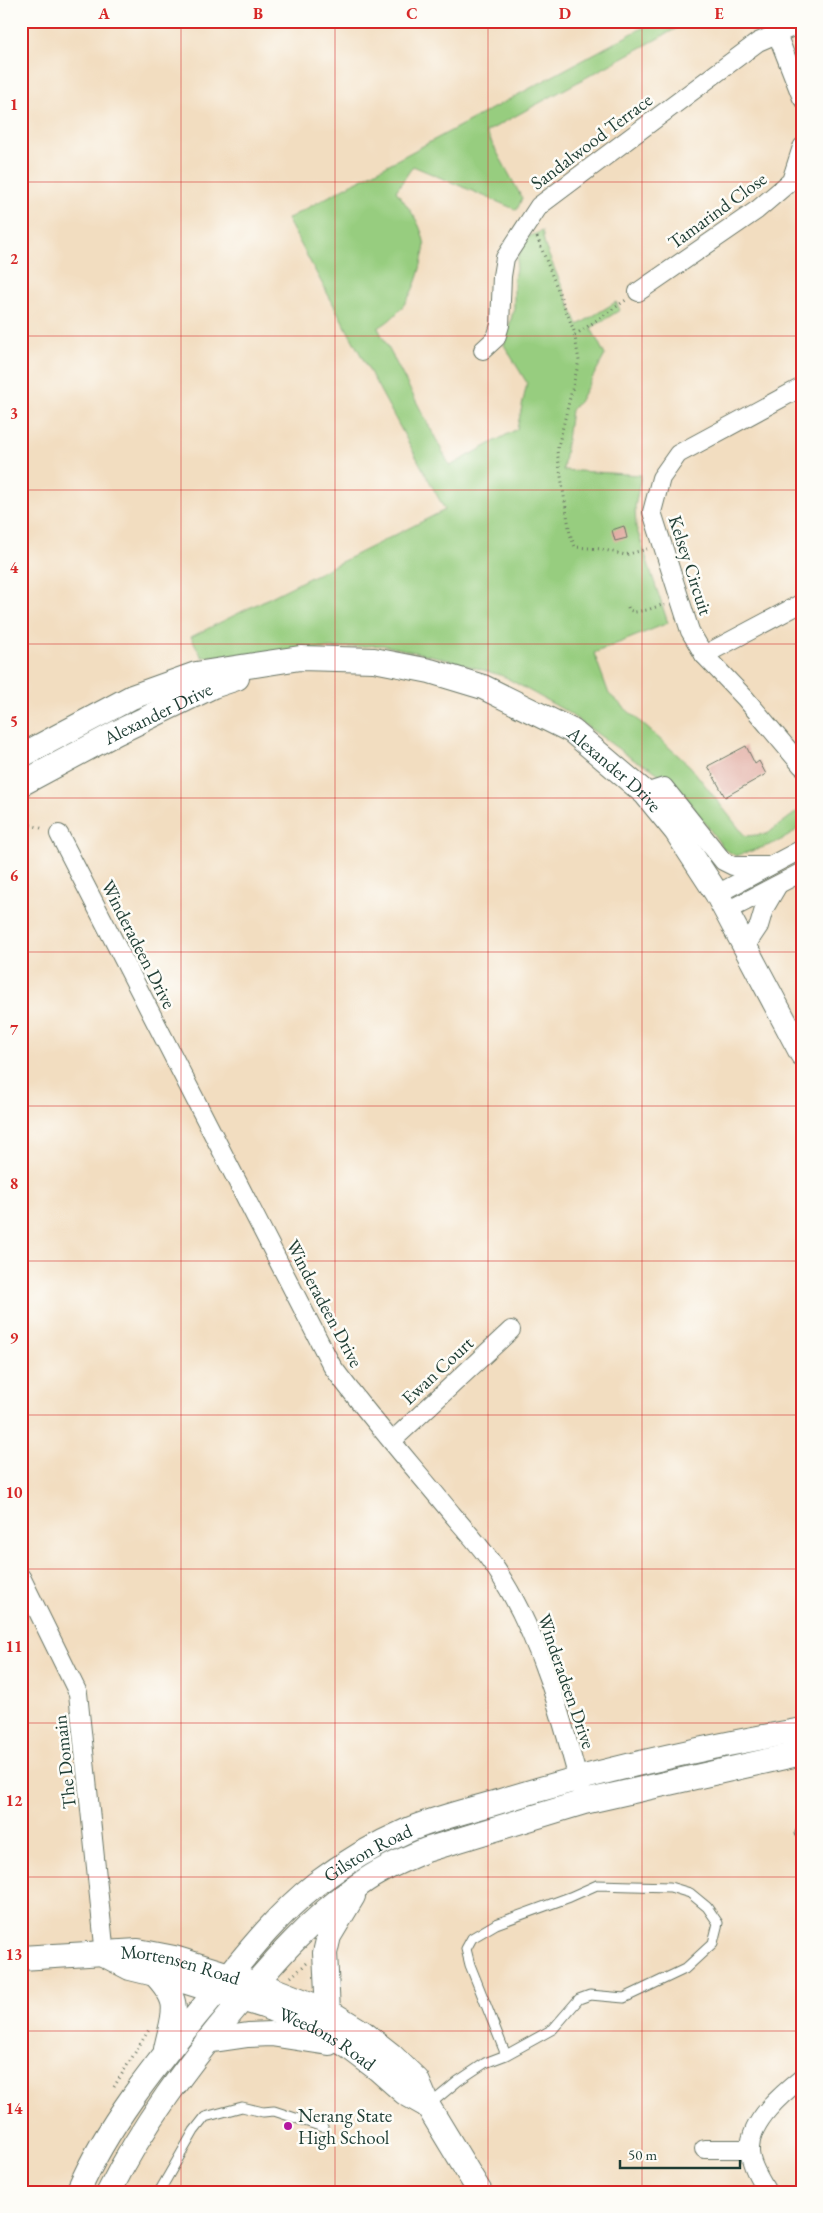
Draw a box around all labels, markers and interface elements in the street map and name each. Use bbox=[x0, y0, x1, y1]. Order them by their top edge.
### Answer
text: A bbox=[97, 3, 110, 24]
text: B bbox=[253, 3, 263, 24]
text: C bbox=[406, 3, 418, 24]
text: D bbox=[559, 3, 571, 24]
text: E bbox=[714, 3, 724, 24]
street label: Sandalwood Terrace bbox=[525, 87, 657, 195]
text: 1 bbox=[10, 94, 18, 115]
street label: Tamarind Close bbox=[663, 166, 772, 255]
text: 2 bbox=[10, 248, 19, 269]
text: 3 bbox=[10, 403, 18, 424]
street label: Kelsey Circuit bbox=[663, 512, 718, 618]
text: 4 bbox=[10, 557, 19, 578]
street label: Alexander Drive bbox=[98, 676, 216, 751]
text: 5 bbox=[10, 711, 18, 732]
street label: Alexander Drive bbox=[561, 720, 667, 817]
text: 6 bbox=[10, 865, 19, 886]
street label: Winderadeen Drive bbox=[95, 876, 182, 1013]
text: 7 bbox=[10, 1019, 19, 1040]
text: 8 bbox=[10, 1173, 18, 1194]
street label: Winderadeen Drive bbox=[280, 1235, 369, 1371]
text: 9 bbox=[10, 1327, 19, 1348]
street label: Ewan Court bbox=[396, 1331, 479, 1410]
text: 10 bbox=[6, 1482, 23, 1503]
street label: Winderadeen Drive bbox=[532, 1610, 601, 1752]
text: 11 bbox=[6, 1636, 22, 1657]
street label: The Domain bbox=[47, 1714, 82, 1810]
text: 12 bbox=[6, 1790, 23, 1811]
street label: Gilston Road bbox=[318, 1818, 416, 1888]
street label: Mortensen Road bbox=[120, 1939, 244, 1991]
text: 13 bbox=[6, 1944, 22, 1965]
street label: Weedons Road bbox=[275, 2001, 381, 2077]
text: 14 bbox=[6, 2098, 23, 2119]
place label: Nerang State High School bbox=[298, 2103, 392, 2150]
marker: Nerang State High School bbox=[282, 2120, 294, 2132]
scale bar bbox=[620, 2138, 740, 2170]
text: 50 m bbox=[628, 2145, 657, 2164]

